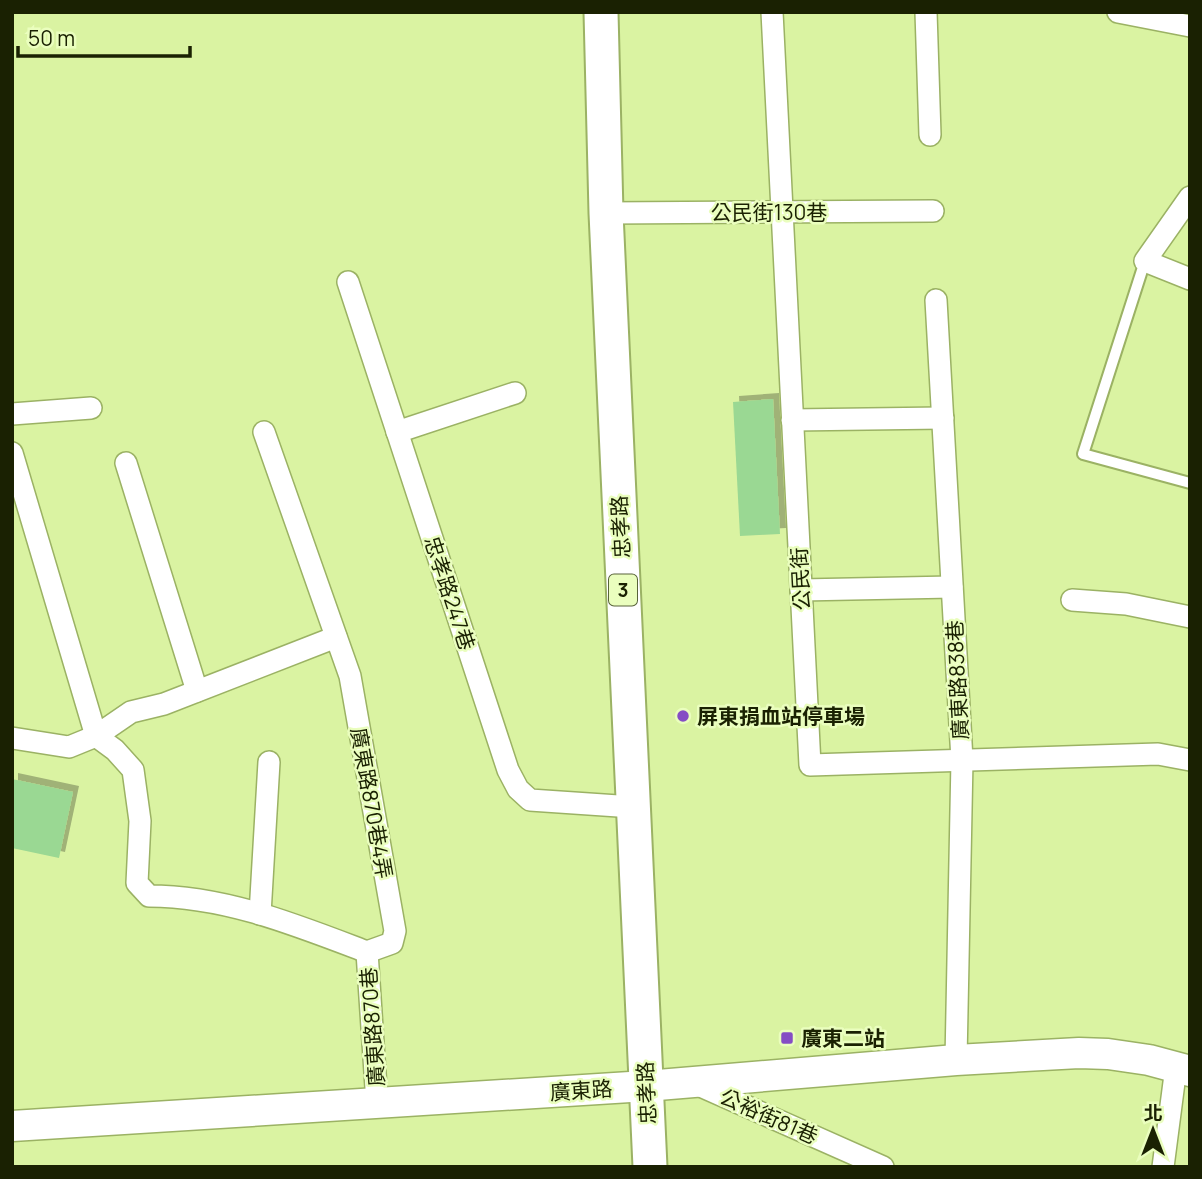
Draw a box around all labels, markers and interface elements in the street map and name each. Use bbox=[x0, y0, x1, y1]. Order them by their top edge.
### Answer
scale bar bbox=[18, 14, 189, 58]
text: 50 m bbox=[28, 24, 75, 52]
street label: 公民街130巷 bbox=[711, 198, 827, 226]
street label: 忠孝路 bbox=[604, 495, 636, 559]
street label: 忠孝路247巷 bbox=[418, 532, 482, 654]
street label: 公民街 bbox=[784, 547, 816, 611]
road number: 3 bbox=[609, 575, 637, 606]
street label: 廣東路838巷 bbox=[940, 619, 974, 741]
place label: 屏東捐血站停車場 bbox=[697, 702, 865, 730]
marker: 屏東捐血站停車場 bbox=[675, 708, 691, 724]
street label: 廣東路870巷4弄 bbox=[345, 725, 399, 881]
street label: 廣東路870巷 bbox=[354, 966, 390, 1088]
place label: 廣東二站 bbox=[801, 1024, 885, 1052]
marker: 廣東二站 bbox=[779, 1030, 795, 1046]
street label: 忠孝路 bbox=[630, 1061, 662, 1125]
street label: 廣東路 bbox=[549, 1074, 613, 1106]
street label: 公裕街81巷 bbox=[716, 1082, 822, 1150]
north arrow bbox=[1118, 1095, 1188, 1165]
text: 北 bbox=[1143, 1100, 1163, 1126]

